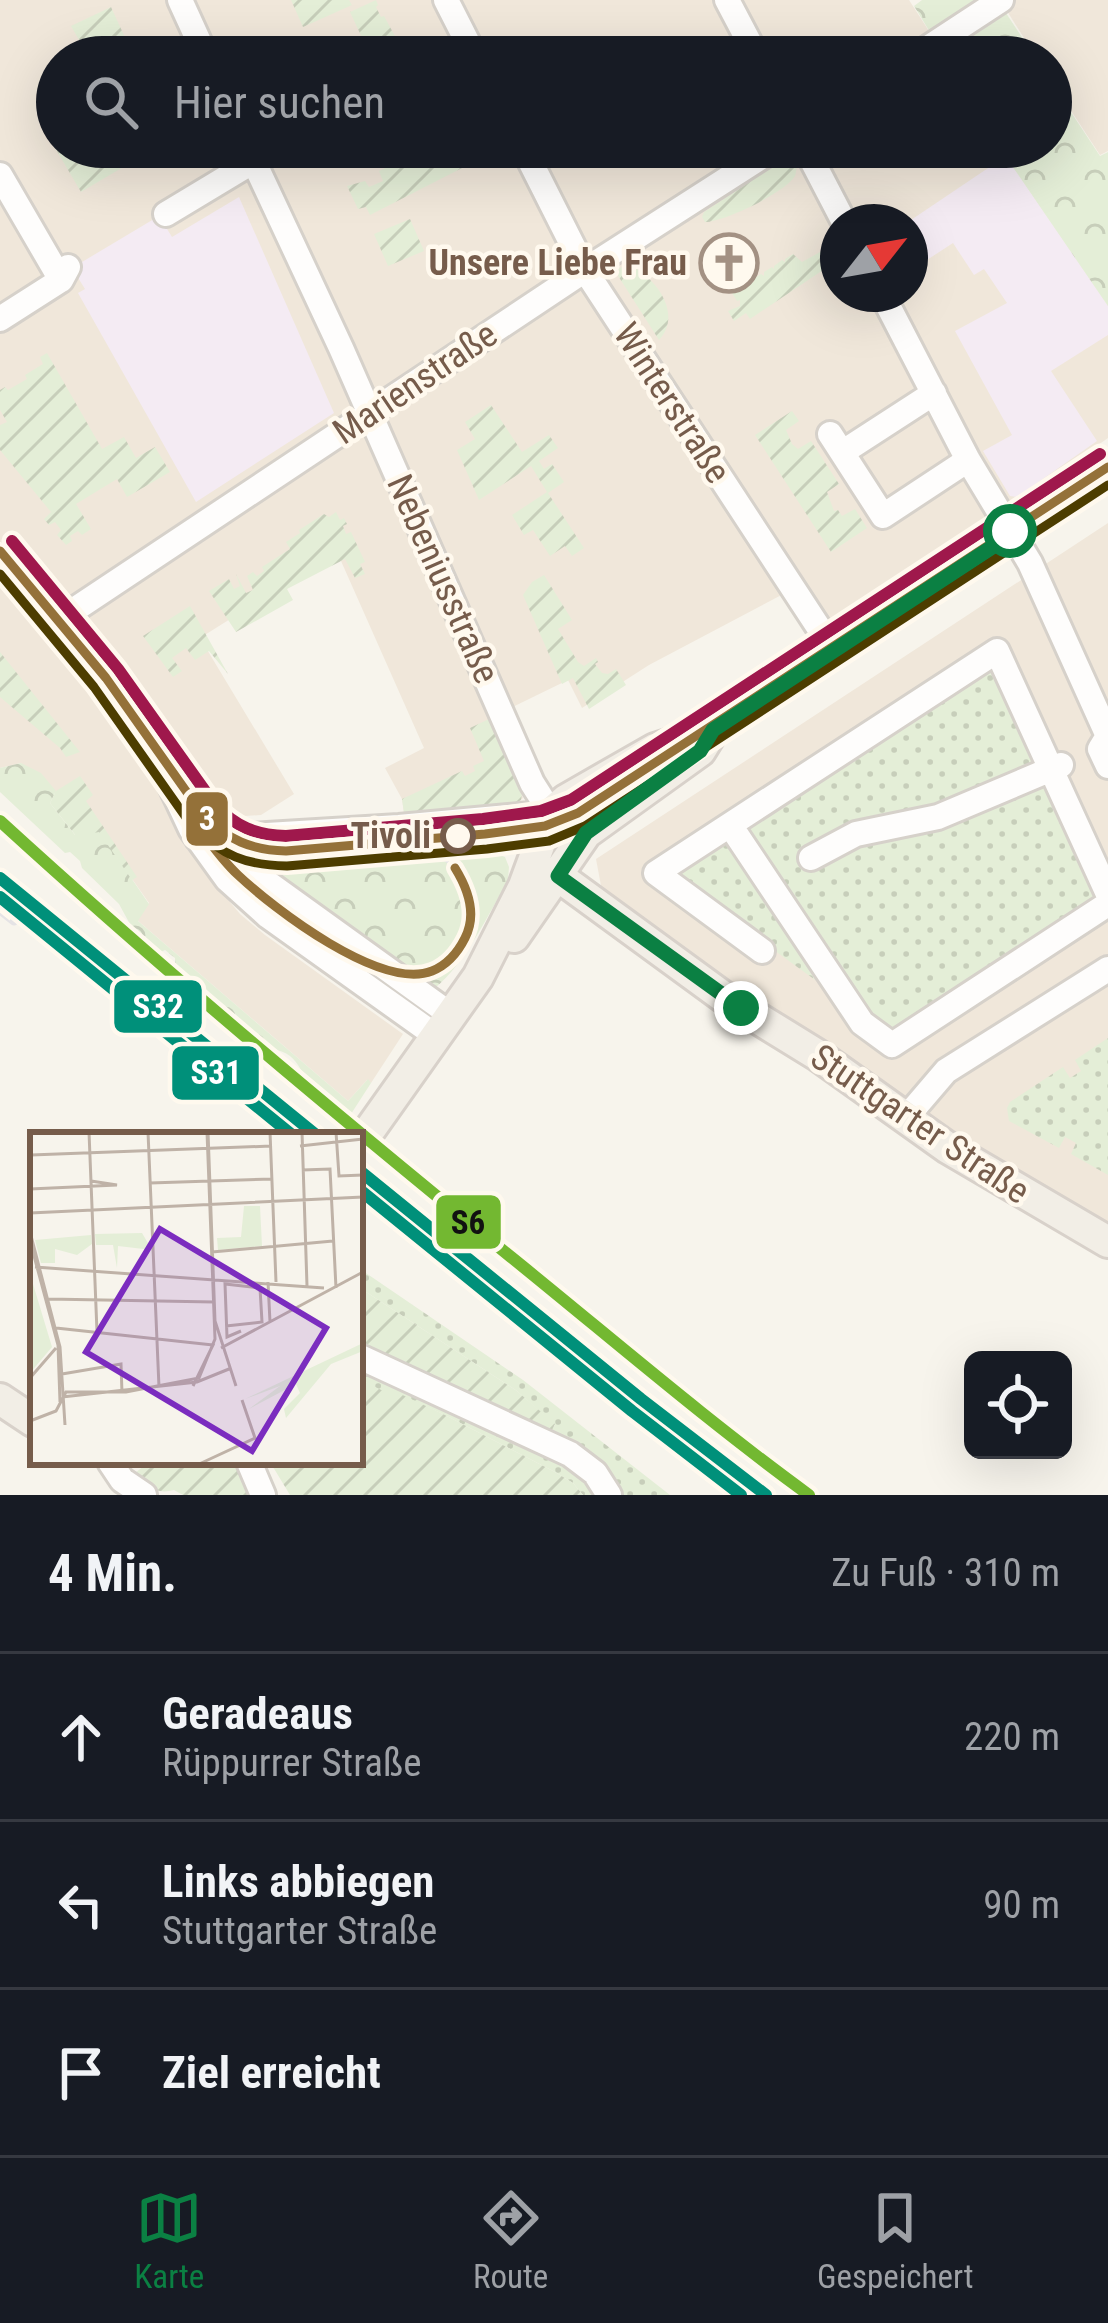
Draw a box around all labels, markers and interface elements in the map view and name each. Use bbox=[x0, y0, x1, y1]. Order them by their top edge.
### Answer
search box bbox=[36, 36, 1072, 168]
icon: search bbox=[78, 69, 144, 135]
text: Hier suchen bbox=[174, 76, 385, 129]
north arrow bbox=[820, 204, 928, 312]
church icon: Unsere Liebe Frau bbox=[698, 232, 760, 294]
place label: Unsere Liebe Frau bbox=[428, 242, 687, 284]
street label: Marienstraße bbox=[325, 313, 505, 453]
street label: Winterstraße bbox=[605, 315, 739, 491]
street label: Nebeniusstraße bbox=[378, 468, 508, 690]
route start bbox=[983, 504, 1037, 558]
line badge: 3 bbox=[184, 790, 230, 848]
text: 3 bbox=[199, 799, 215, 838]
place label: Tivoli bbox=[350, 815, 431, 857]
marker: Tivoli bbox=[442, 820, 474, 852]
line badge: S32 bbox=[112, 978, 204, 1035]
route end bbox=[714, 981, 768, 1035]
text: S32 bbox=[132, 987, 184, 1026]
street label: Stuttgarter Straße bbox=[803, 1036, 1037, 1212]
line badge: S31 bbox=[170, 1044, 261, 1102]
text: S31 bbox=[190, 1053, 242, 1092]
inset map bbox=[30, 1132, 363, 1465]
line badge: S6 bbox=[434, 1193, 503, 1251]
text: S6 bbox=[451, 1203, 485, 1242]
map controls bbox=[964, 1351, 1072, 1459]
button: locate bbox=[964, 1351, 1072, 1459]
text: 4 Min. bbox=[48, 1544, 177, 1603]
text: Zu Fuß · 310 m bbox=[831, 1550, 1060, 1596]
text: Geradeaus bbox=[162, 1687, 353, 1740]
icon: ahead bbox=[48, 1704, 114, 1770]
text: 220 m bbox=[964, 1714, 1060, 1760]
text: Rüppurrer Straße bbox=[162, 1740, 422, 1786]
text: Links abbiegen bbox=[162, 1855, 434, 1908]
icon: left bbox=[48, 1872, 114, 1938]
text: 90 m bbox=[983, 1882, 1060, 1928]
text: Stuttgarter Straße bbox=[162, 1908, 437, 1954]
icon: arrive bbox=[48, 2040, 114, 2106]
text: Ziel erreicht bbox=[162, 2046, 381, 2099]
tab: Karte bbox=[134, 2185, 204, 2296]
tab: Route bbox=[473, 2185, 548, 2296]
tab: Gespeichert bbox=[817, 2185, 974, 2296]

